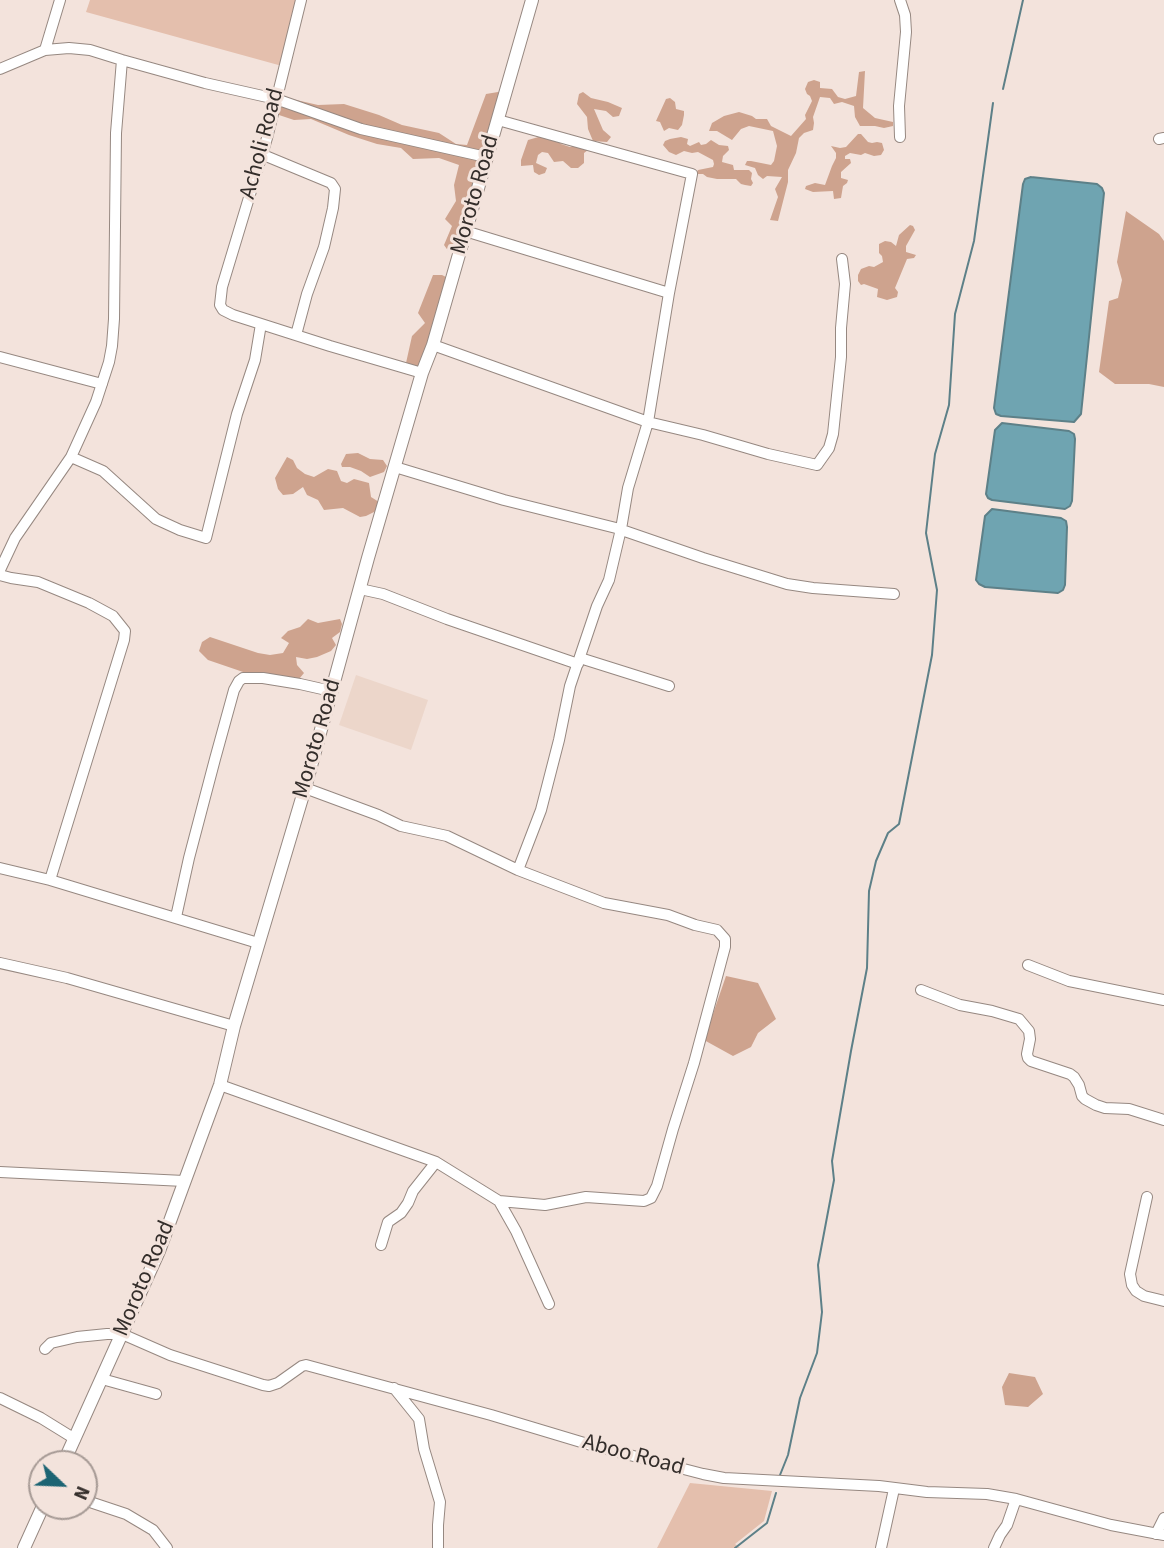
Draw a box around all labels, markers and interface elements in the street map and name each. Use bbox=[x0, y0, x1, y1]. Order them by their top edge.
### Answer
street label: Acholi Road bbox=[235, 86, 291, 202]
street label: Moroto Road bbox=[446, 132, 506, 258]
street label: Moroto Road bbox=[288, 676, 348, 802]
street label: Moroto Road bbox=[108, 1217, 182, 1341]
street label: Aboo Road bbox=[579, 1429, 687, 1483]
north arrow bbox=[28, 1450, 98, 1520]
text: N bbox=[66, 1482, 96, 1504]

